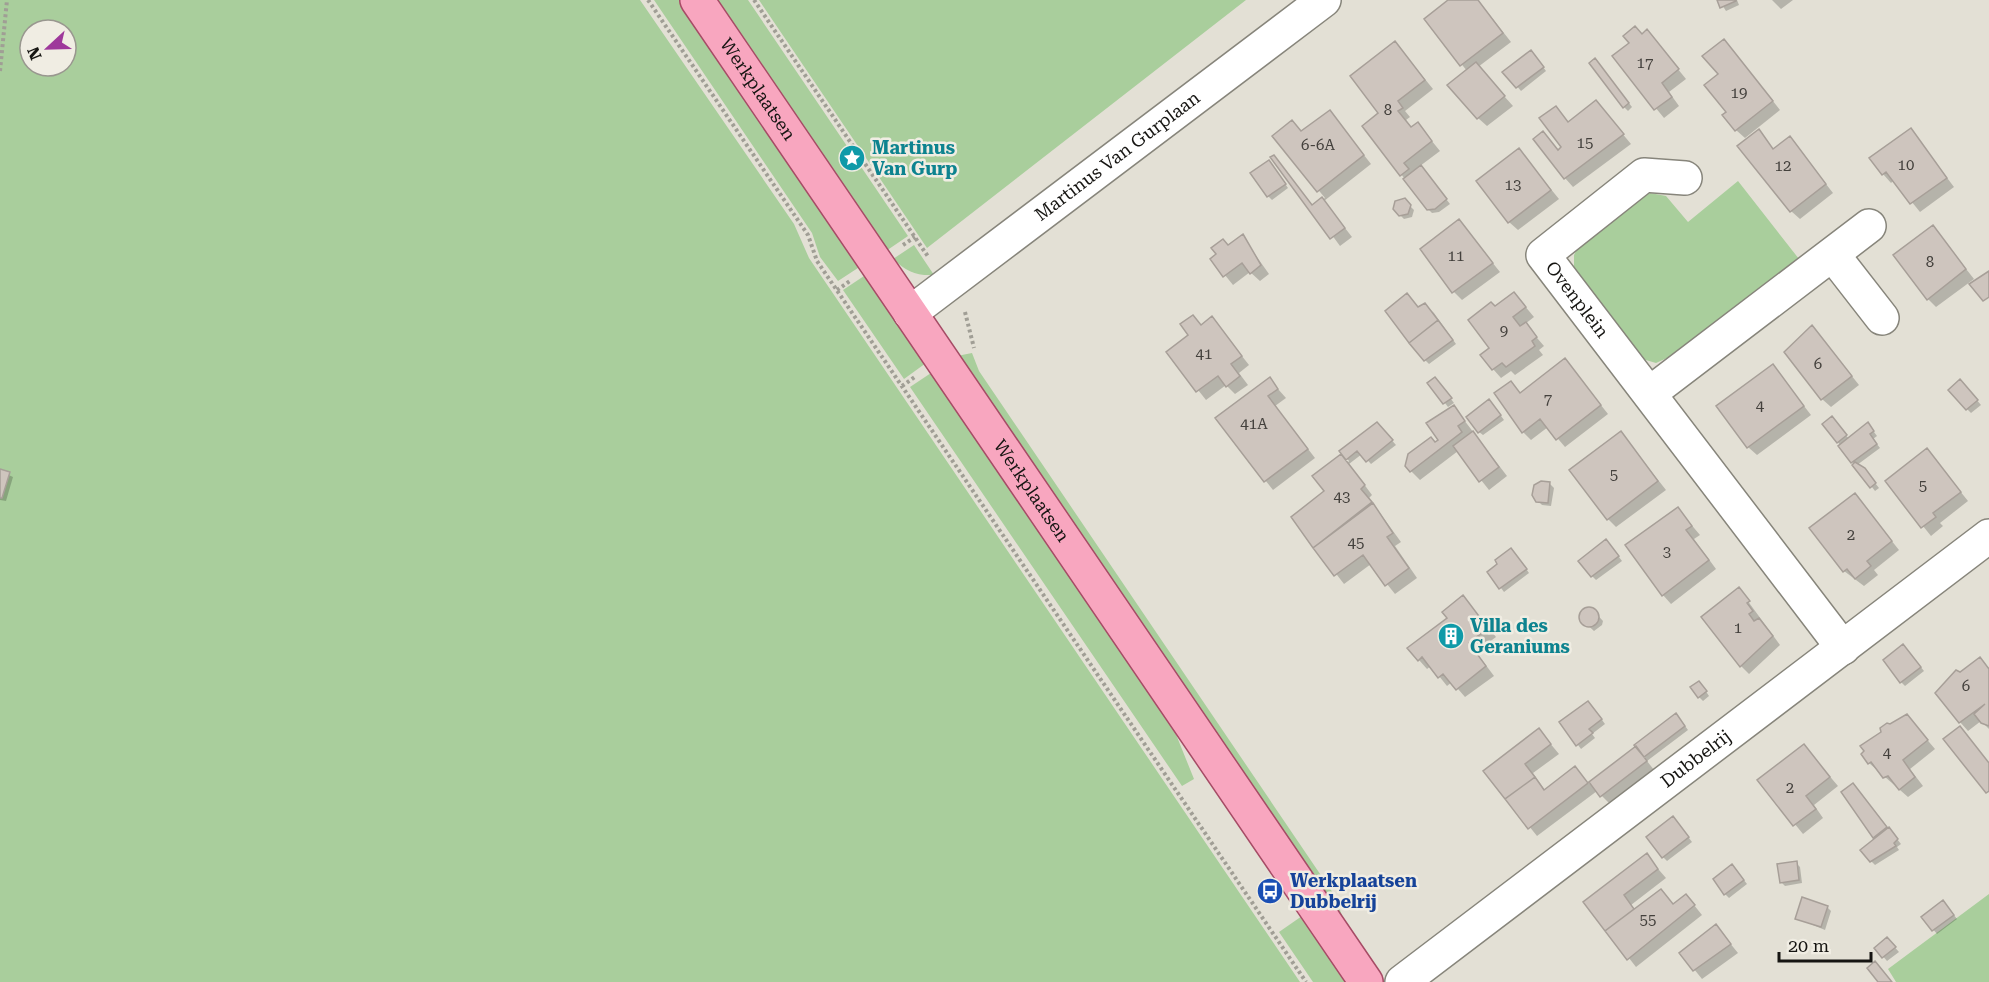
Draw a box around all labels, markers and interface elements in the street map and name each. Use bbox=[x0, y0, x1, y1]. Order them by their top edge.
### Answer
north arrow bbox=[18, 18, 78, 78]
street label: Werkplaatsen bbox=[716, 34, 801, 144]
text: N bbox=[23, 44, 46, 63]
house number: 17 bbox=[1637, 54, 1653, 72]
house number: 19 bbox=[1731, 84, 1747, 102]
street label: Martinus Van Gurplaan bbox=[1030, 86, 1204, 225]
house number: 8 bbox=[1384, 101, 1392, 119]
house number: 15 bbox=[1577, 134, 1593, 152]
house number: 6-6A bbox=[1301, 136, 1335, 154]
place label: Martinus Van Gurp bbox=[872, 137, 957, 179]
place icon: Martinus Van Gurp bbox=[837, 143, 867, 173]
house number: 10 bbox=[1898, 156, 1914, 174]
house number: 12 bbox=[1775, 157, 1791, 175]
house number: 13 bbox=[1505, 176, 1521, 194]
house number: 11 bbox=[1448, 247, 1464, 265]
house number: 8 bbox=[1926, 253, 1934, 271]
street label: Ovenplein bbox=[1542, 257, 1613, 342]
house number: 9 bbox=[1500, 322, 1508, 340]
house number: 41 bbox=[1196, 345, 1212, 363]
house number: 6 bbox=[1814, 355, 1822, 373]
house number: 7 bbox=[1544, 390, 1552, 408]
house number: 4 bbox=[1756, 397, 1765, 415]
house number: 41A bbox=[1240, 415, 1268, 433]
street label: Werkplaatsen bbox=[990, 436, 1074, 546]
house number: 5 bbox=[1610, 466, 1618, 484]
house number: 5 bbox=[1919, 477, 1927, 495]
house number: 43 bbox=[1334, 488, 1350, 506]
house number: 2 bbox=[1847, 526, 1855, 544]
house number: 45 bbox=[1348, 534, 1364, 552]
house number: 3 bbox=[1663, 543, 1671, 561]
place label: Villa des Geraniums bbox=[1470, 615, 1570, 657]
house number: 1 bbox=[1734, 619, 1742, 637]
building icon: Villa des Geraniums bbox=[1436, 621, 1466, 651]
house number: 6 bbox=[1962, 677, 1970, 695]
street label: Dubbelrij bbox=[1656, 725, 1735, 792]
house number: 4 bbox=[1883, 744, 1892, 762]
house number: 2 bbox=[1786, 779, 1794, 797]
place label: Werkplaatsen Dubbelrij bbox=[1290, 870, 1417, 912]
bus stop icon: Werkplaatsen Dubbelrij bbox=[1255, 876, 1285, 906]
house number: 55 bbox=[1640, 911, 1656, 929]
scale bar bbox=[1779, 925, 1870, 963]
text: 20 m bbox=[1788, 935, 1829, 956]

